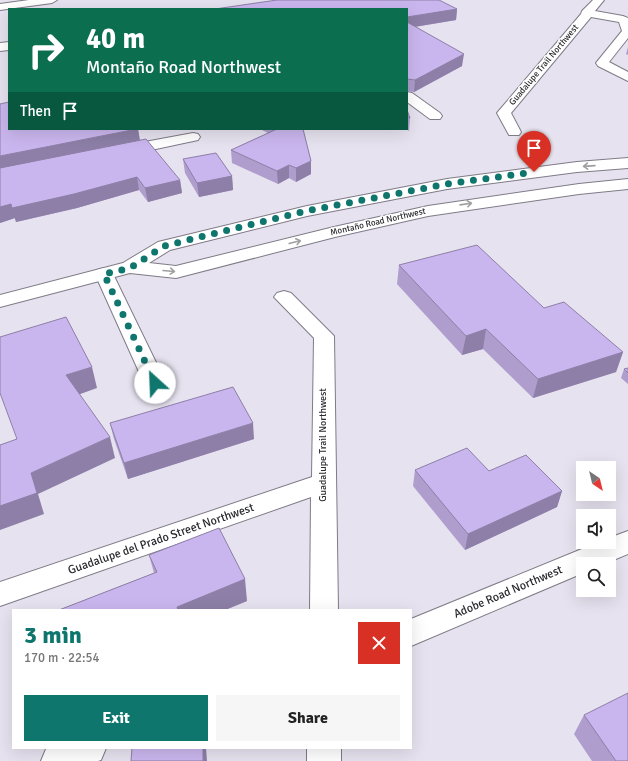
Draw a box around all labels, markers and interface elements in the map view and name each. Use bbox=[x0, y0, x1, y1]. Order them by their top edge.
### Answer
text: 40 m bbox=[86, 22, 145, 56]
street label: Guadalupe Trail Northwest bbox=[507, 22, 581, 108]
icon: right bbox=[20, 24, 72, 76]
text: Montaño Road Northwest bbox=[86, 56, 281, 78]
icon: arrive bbox=[59, 100, 81, 122]
text: Then bbox=[20, 102, 51, 120]
pin bbox=[517, 131, 551, 172]
icon: arrive bbox=[523, 137, 545, 159]
one-way arrow bbox=[583, 162, 596, 169]
one-way arrow bbox=[460, 200, 473, 208]
street label: Montaño Road Northwest bbox=[329, 206, 427, 238]
one-way arrow bbox=[289, 237, 302, 245]
one-way arrow bbox=[162, 267, 175, 275]
position arrow bbox=[134, 362, 176, 404]
street label: Guadalupe Trail Northwest bbox=[317, 388, 329, 502]
north arrow bbox=[576, 461, 616, 501]
map controls bbox=[576, 461, 616, 597]
street label: Guadalupe del Prado Street Northwest bbox=[66, 500, 256, 578]
button: sound bbox=[576, 509, 616, 549]
button: search bbox=[576, 557, 616, 597]
street label: Adobe Road Northwest bbox=[451, 562, 565, 622]
text: 3 min bbox=[24, 620, 82, 650]
button: close bbox=[358, 622, 400, 664]
text: 170 m · 22:54 bbox=[24, 650, 100, 666]
button: Exit bbox=[24, 695, 208, 741]
button: Share bbox=[216, 695, 400, 741]

